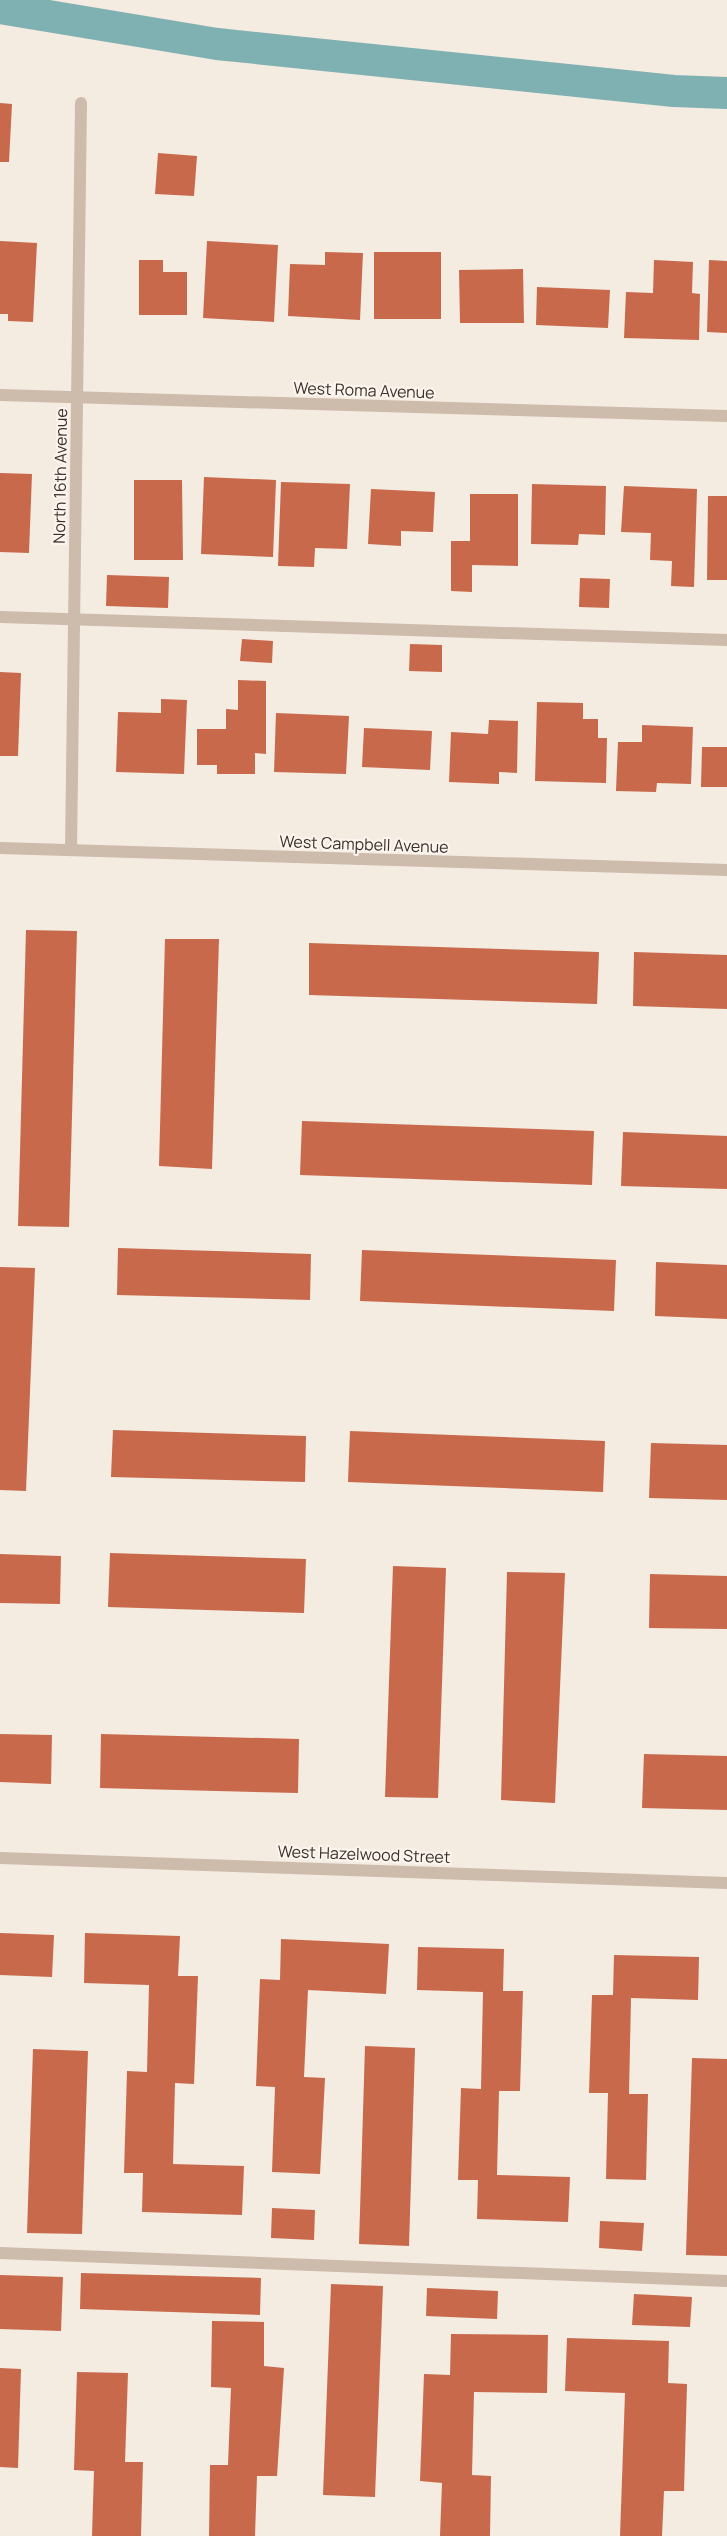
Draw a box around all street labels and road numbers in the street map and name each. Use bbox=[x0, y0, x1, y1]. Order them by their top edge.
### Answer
street label: West Roma Avenue bbox=[293, 377, 435, 403]
street label: North 16th Avenue bbox=[48, 408, 72, 544]
street label: West Campbell Avenue bbox=[279, 830, 449, 858]
street label: West Hazelwood Street bbox=[277, 1840, 451, 1868]

